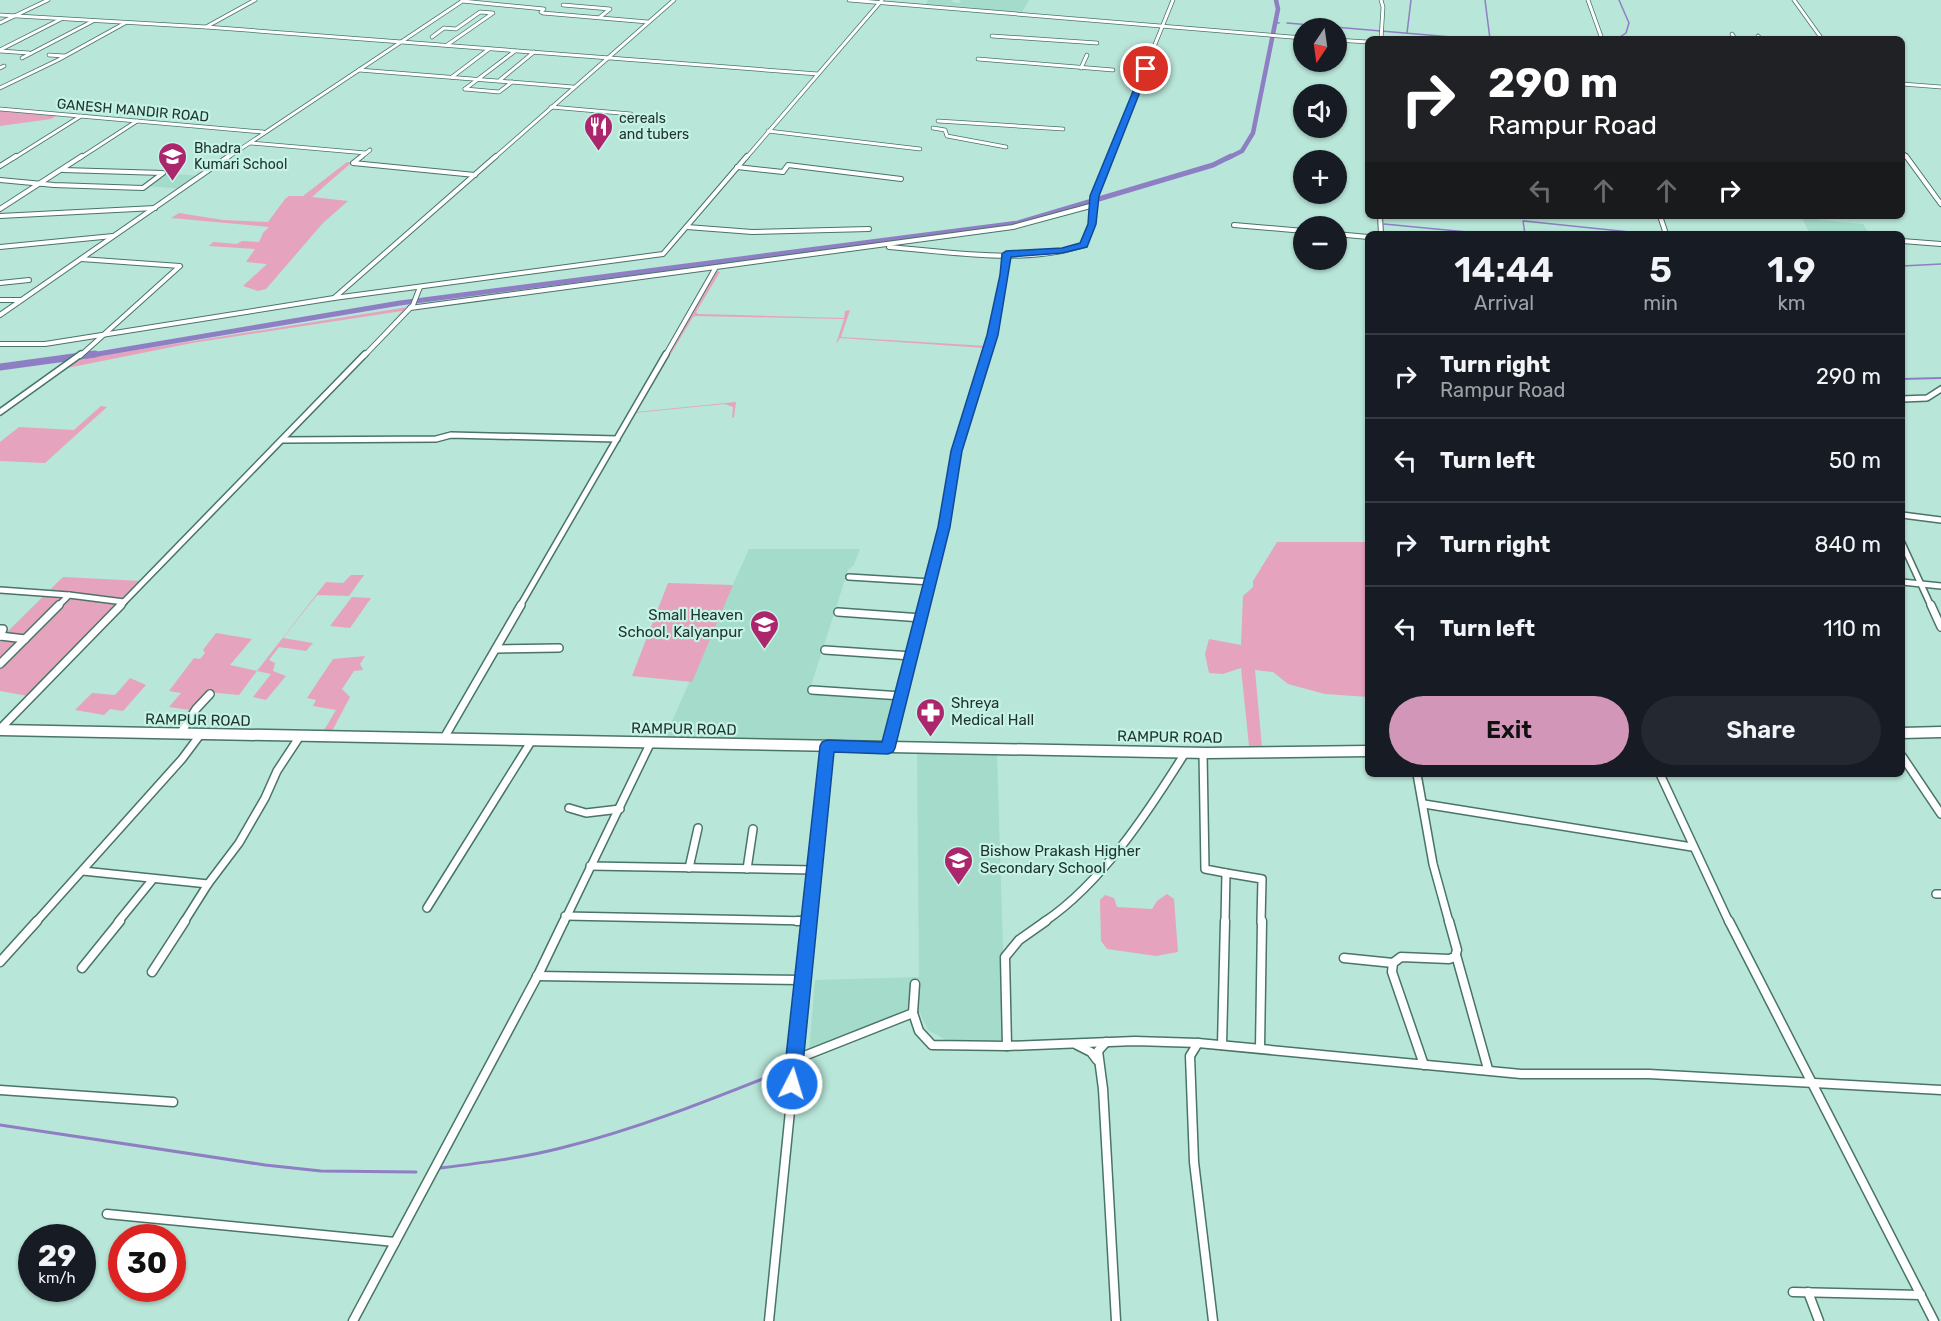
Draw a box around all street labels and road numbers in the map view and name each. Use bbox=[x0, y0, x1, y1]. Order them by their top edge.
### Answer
street label: GANESH MANDIR ROAD bbox=[56, 95, 210, 126]
street label: RAMPUR ROAD bbox=[145, 710, 251, 730]
street label: RAMPUR ROAD bbox=[631, 719, 737, 739]
street label: RAMPUR ROAD bbox=[1117, 727, 1223, 747]

